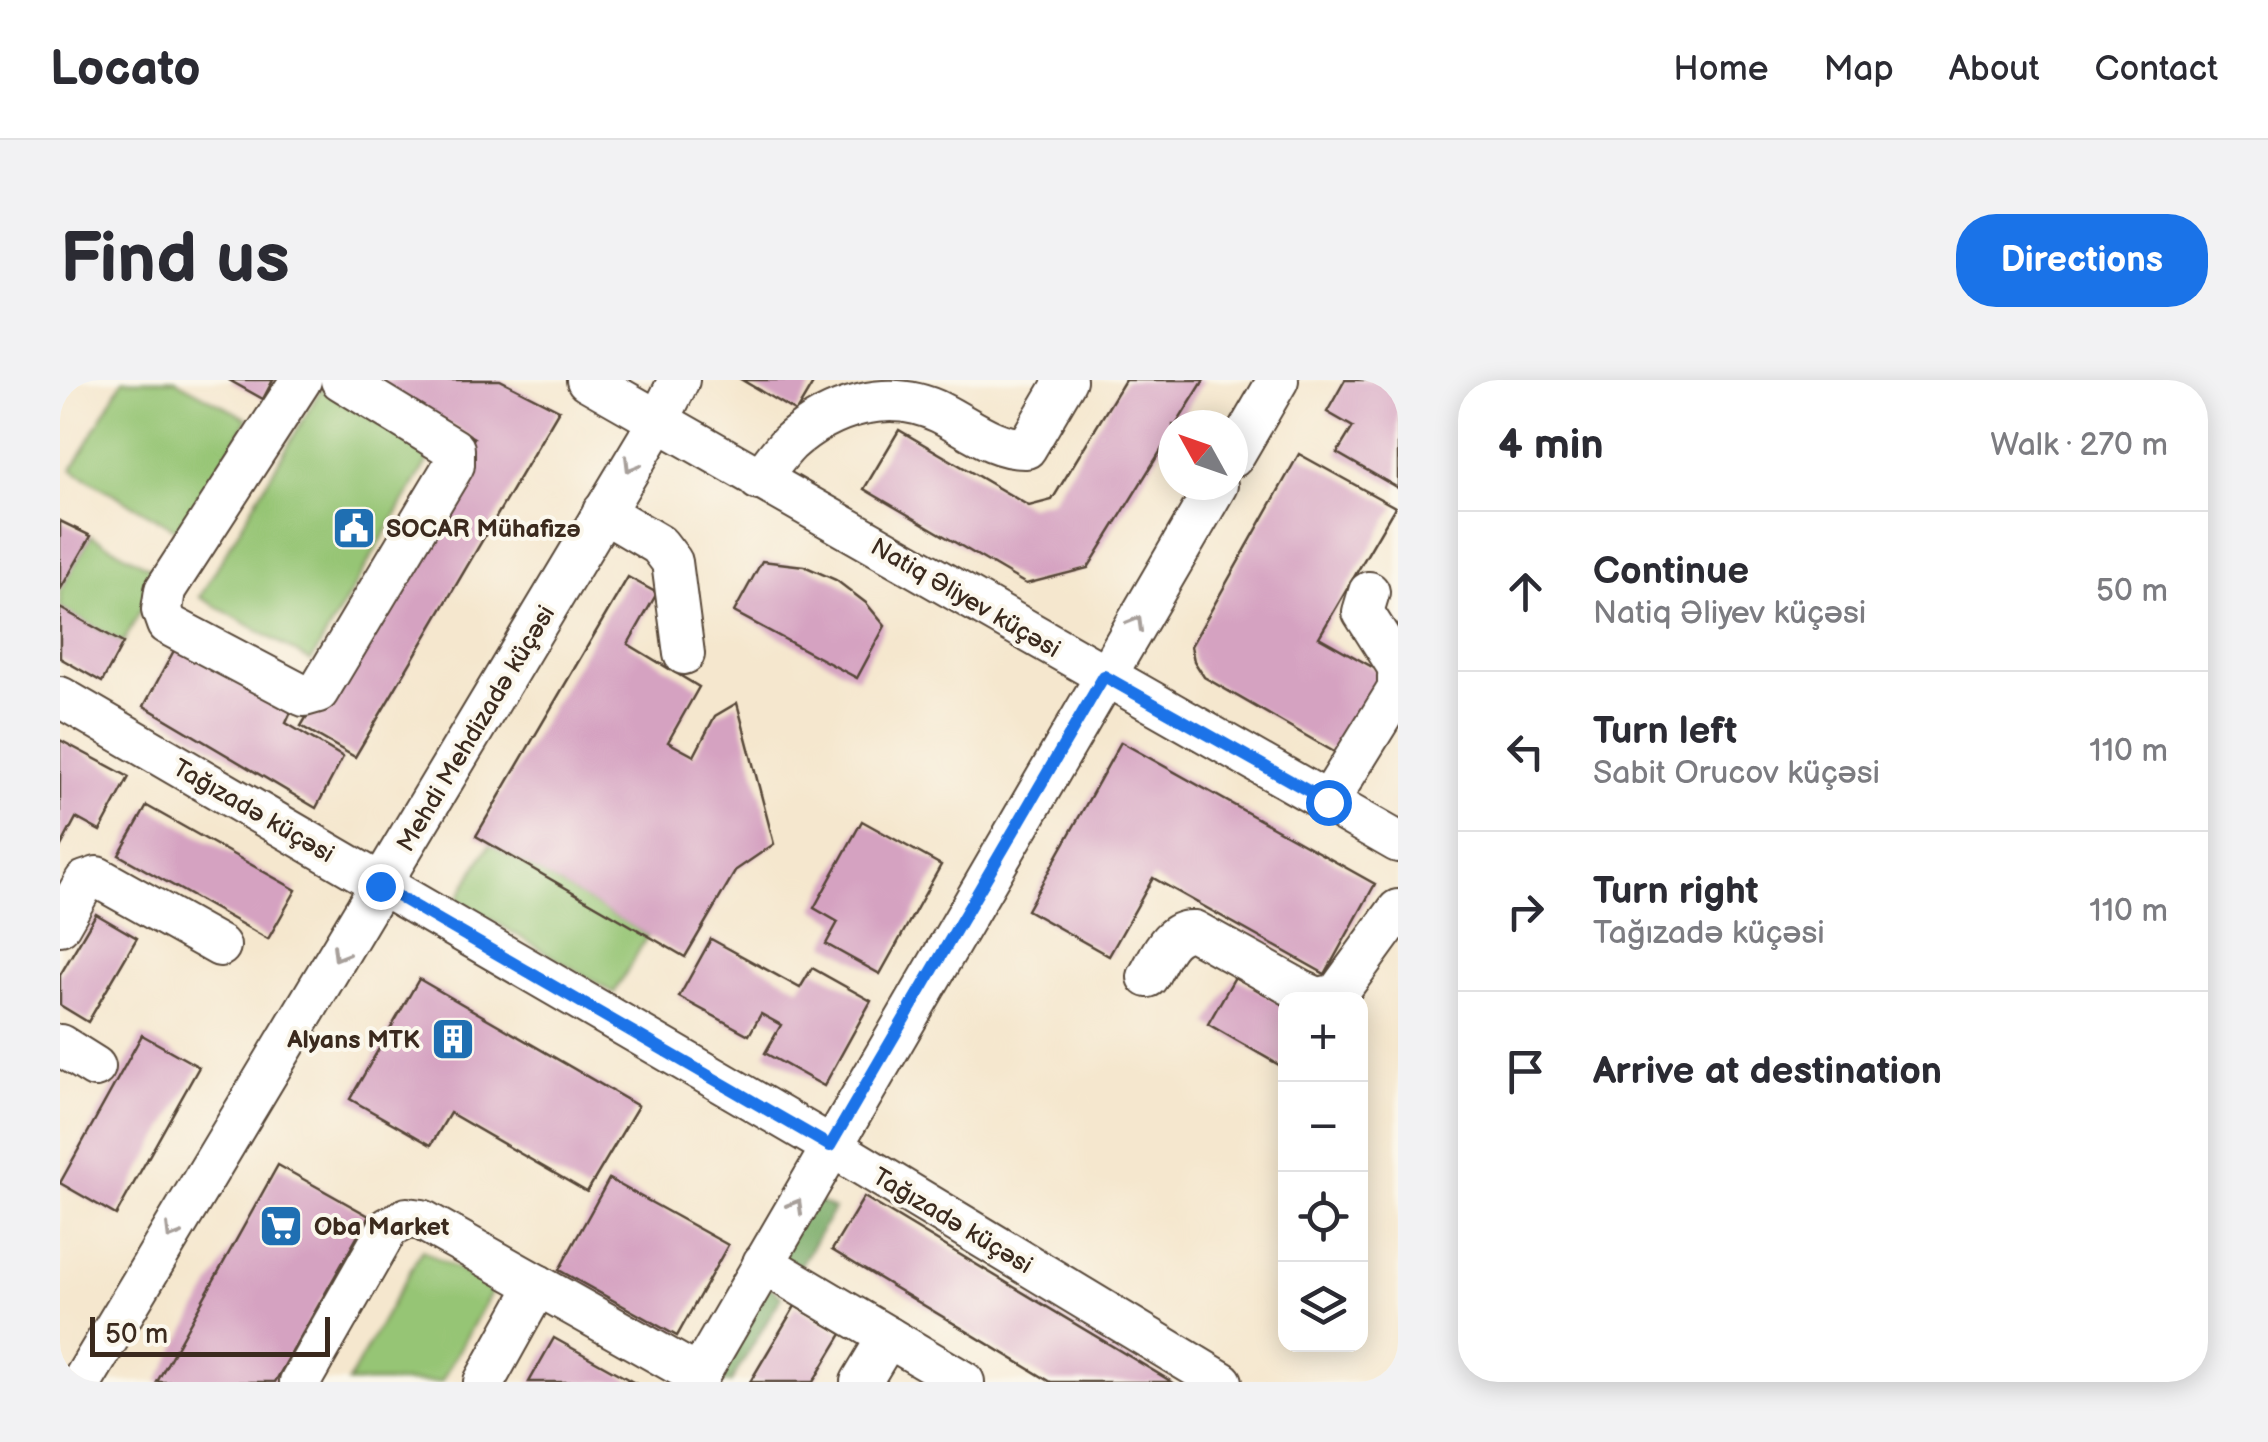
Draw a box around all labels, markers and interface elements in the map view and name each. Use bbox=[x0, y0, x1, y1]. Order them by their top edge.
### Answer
text: Locato bbox=[50, 41, 201, 98]
text: Home bbox=[1673, 48, 1768, 91]
text: Map bbox=[1823, 48, 1894, 91]
text: About bbox=[1949, 48, 2040, 91]
text: Contact bbox=[2095, 48, 2218, 91]
button: Directions bbox=[1956, 214, 2208, 307]
text: Find us bbox=[60, 218, 290, 302]
north arrow bbox=[1158, 410, 1248, 500]
text: 4 min bbox=[1498, 420, 1604, 471]
text: Walk · 270 m bbox=[1990, 426, 2168, 465]
one-way arrow bbox=[625, 454, 644, 472]
public building icon: SOCAR Mühafizə bbox=[331, 505, 377, 551]
place label: SOCAR Mühafizə bbox=[386, 514, 581, 545]
street label: Natiq Əliyev küçəsi bbox=[865, 531, 1065, 665]
text: Continue bbox=[1593, 549, 1749, 594]
icon: ahead bbox=[1498, 564, 1553, 619]
text: 50 m bbox=[2096, 572, 2168, 611]
text: Natiq Əliyev küçəsi bbox=[1593, 594, 1866, 633]
street label: Mehdi Mehdizadə küçəsi bbox=[390, 600, 562, 858]
one-way arrow bbox=[1123, 616, 1143, 634]
text: Turn left bbox=[1593, 709, 1737, 754]
icon: left bbox=[1498, 724, 1553, 779]
text: 110 m bbox=[2089, 732, 2168, 771]
street label: Tağızadə küçəsi bbox=[167, 753, 339, 870]
text: Sabit Orucov küçəsi bbox=[1593, 754, 1880, 793]
route start bbox=[1306, 780, 1352, 826]
route end bbox=[358, 864, 404, 910]
text: Turn right bbox=[1593, 869, 1758, 914]
icon: right bbox=[1498, 884, 1553, 939]
text: 110 m bbox=[2089, 892, 2168, 931]
text: Tağızadə küçəsi bbox=[1593, 914, 1825, 953]
one-way arrow bbox=[332, 943, 351, 961]
map controls bbox=[1278, 992, 1368, 1352]
button: + bbox=[1278, 992, 1368, 1082]
building icon: Alyans MTK bbox=[430, 1016, 476, 1062]
place label: Alyans MTK bbox=[286, 1025, 420, 1056]
icon: arrive bbox=[1498, 1044, 1553, 1099]
text: Arrive at destination bbox=[1593, 1049, 1942, 1094]
button: − bbox=[1278, 1082, 1368, 1172]
street label: Tağızadə küçəsi bbox=[867, 1161, 1038, 1281]
button: locate bbox=[1278, 1172, 1368, 1262]
one-way arrow bbox=[784, 1199, 803, 1217]
supermarket icon: Oba Market bbox=[258, 1203, 304, 1249]
place label: Oba Market bbox=[314, 1212, 449, 1243]
one-way arrow bbox=[165, 1222, 184, 1240]
button: layers bbox=[1278, 1262, 1368, 1352]
scale bar bbox=[90, 1312, 330, 1356]
text: 50 m bbox=[105, 1318, 168, 1351]

